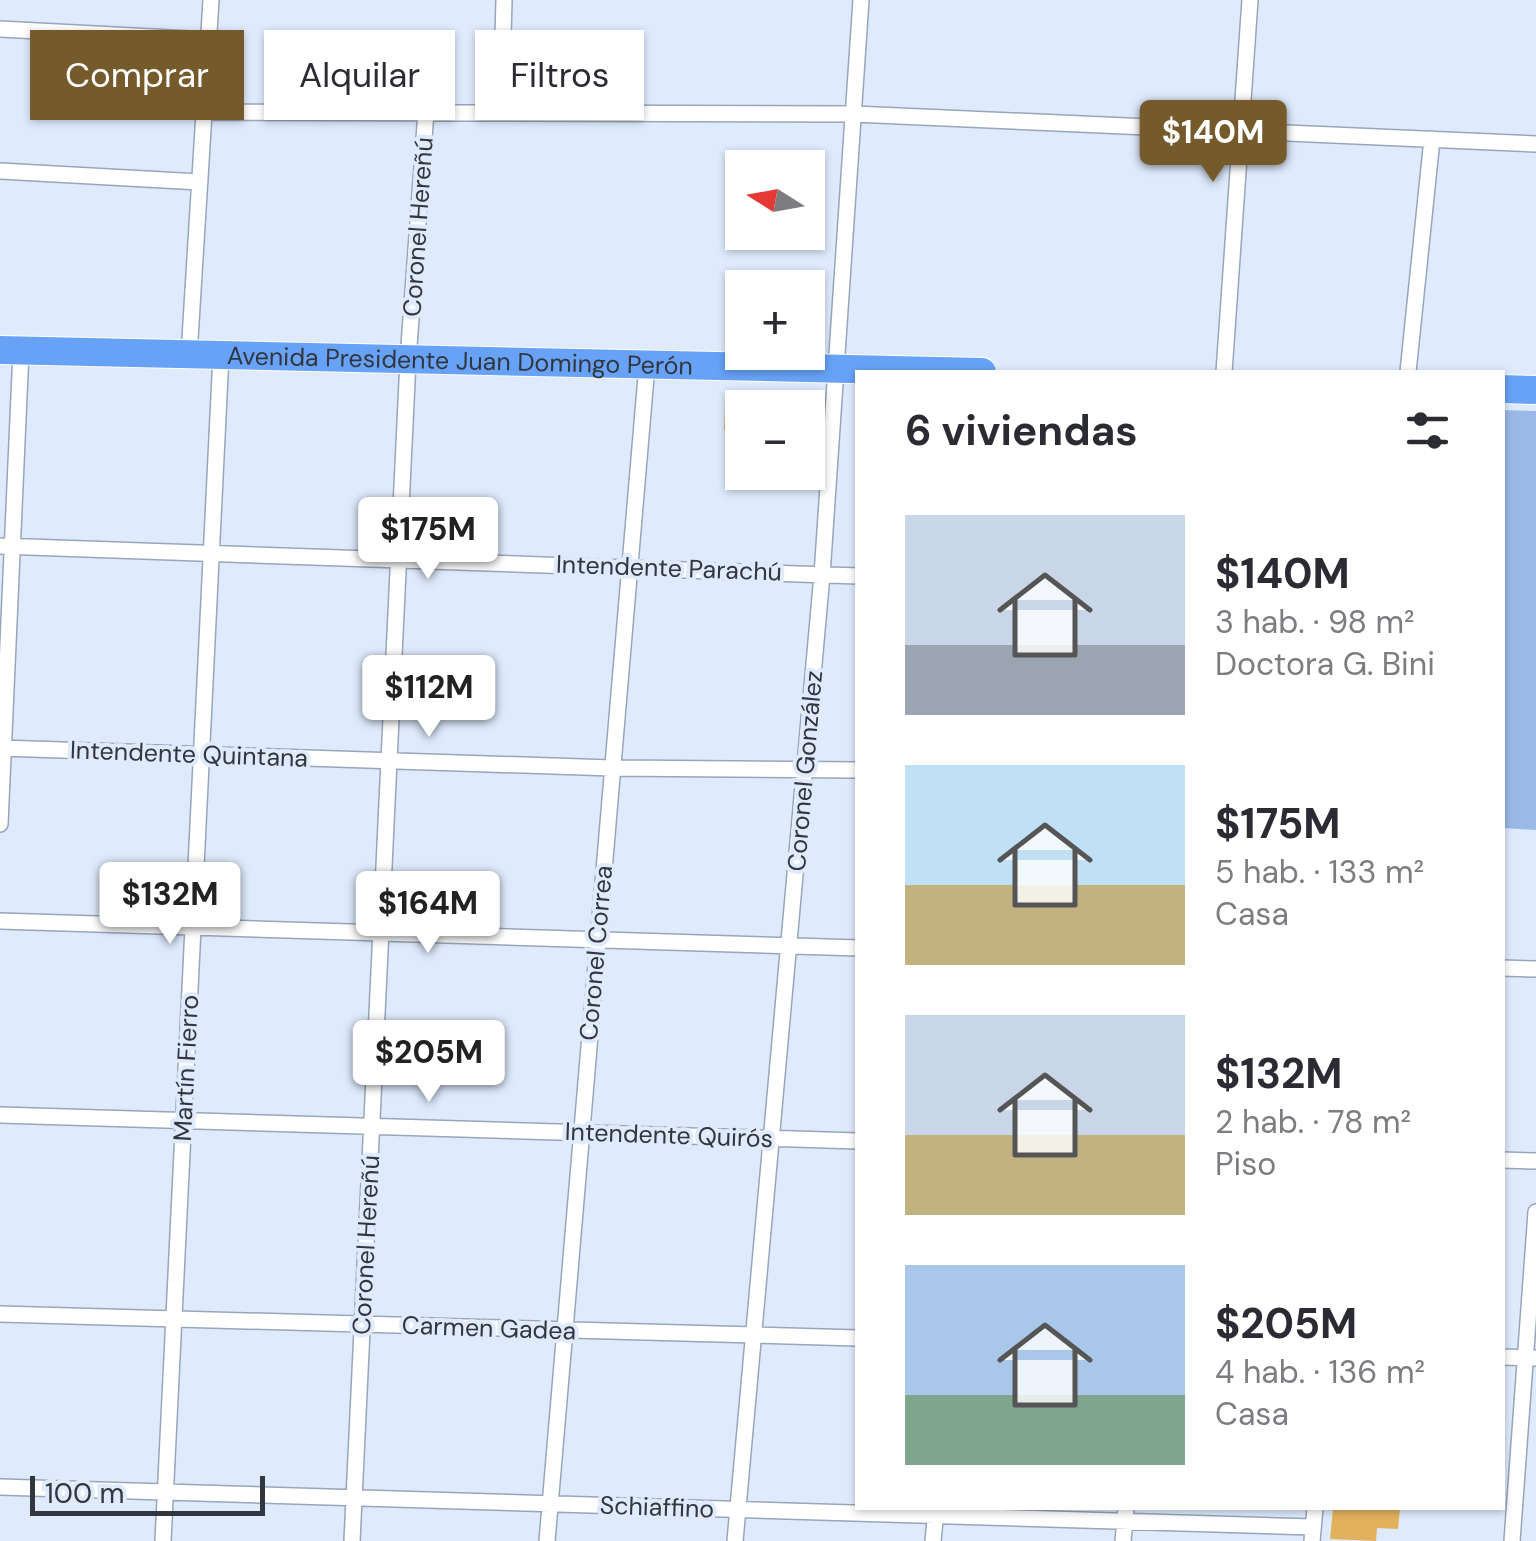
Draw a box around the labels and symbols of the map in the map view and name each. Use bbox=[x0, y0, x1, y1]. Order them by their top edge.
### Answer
pin: $140M bbox=[1143, 100, 1283, 185]
street label: Coronel Hereñú bbox=[395, 136, 441, 318]
north arrow bbox=[725, 150, 825, 250]
street label: Avenida Presidente Juan Domingo Perón bbox=[227, 339, 693, 382]
pin: $175M bbox=[358, 497, 498, 582]
street label: Intendente Parachú bbox=[555, 548, 783, 588]
pin: $112M bbox=[359, 655, 499, 740]
street label: Coronel González bbox=[780, 669, 830, 873]
street label: Intendente Quintana bbox=[69, 733, 309, 775]
pin: $132M bbox=[100, 862, 240, 947]
street label: Coronel Correa bbox=[572, 864, 620, 1042]
pin: $164M bbox=[358, 871, 498, 956]
street label: Martín Fierro bbox=[166, 994, 206, 1142]
pin: $205M bbox=[359, 1020, 499, 1105]
street label: Intendente Quirós bbox=[564, 1115, 774, 1155]
street label: Coronel Hereñú bbox=[345, 1154, 387, 1336]
street label: Carmen Gadea bbox=[401, 1308, 577, 1348]
scale bar bbox=[30, 1471, 265, 1516]
street label: Schiaffino bbox=[599, 1489, 715, 1525]

